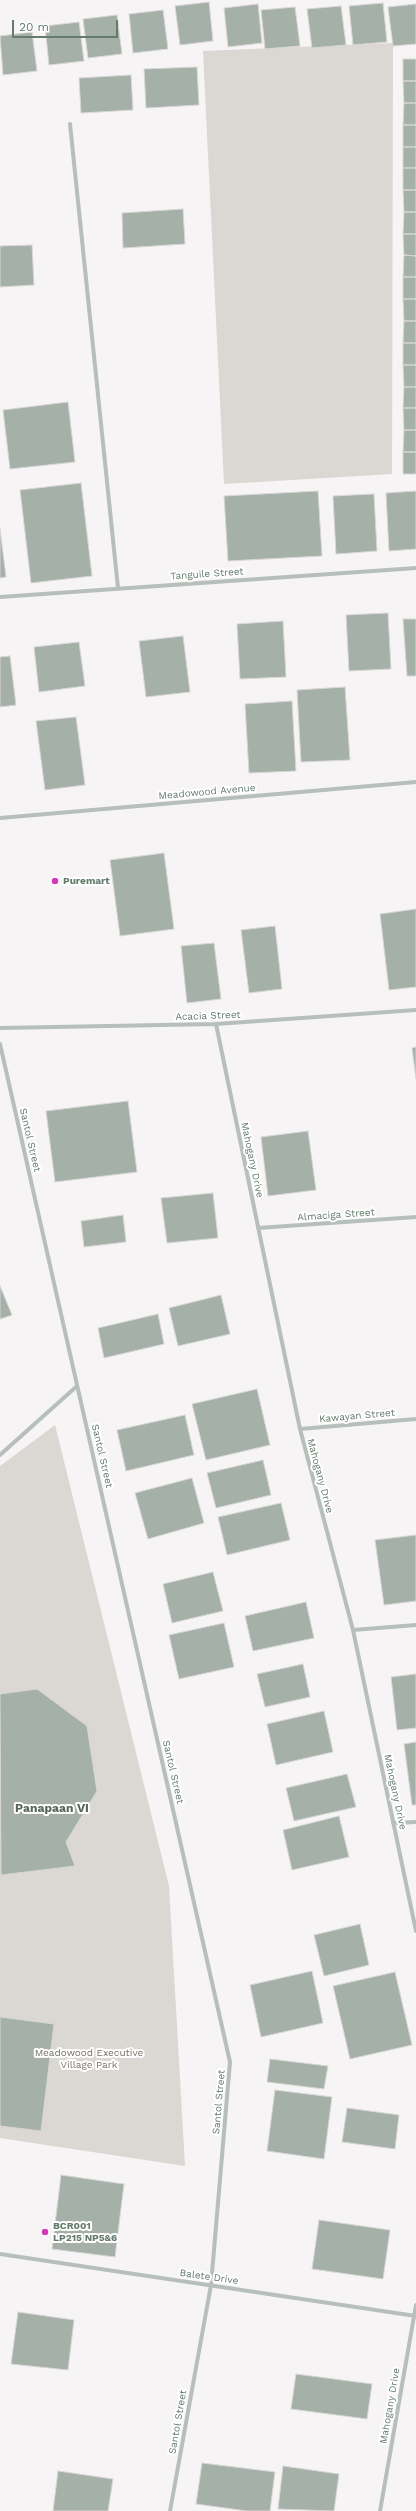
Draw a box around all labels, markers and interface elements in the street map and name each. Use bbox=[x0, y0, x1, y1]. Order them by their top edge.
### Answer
scale bar bbox=[14, 12, 120, 38]
text: 20 m bbox=[19, 20, 49, 34]
street label: Tanguile Street bbox=[170, 565, 244, 583]
street label: Meadowood Avenue bbox=[158, 782, 256, 802]
place label: Puremart bbox=[63, 875, 110, 887]
marker: Puremart bbox=[50, 876, 60, 886]
street label: Acacia Street bbox=[175, 1009, 241, 1023]
street label: Santol Street bbox=[17, 1107, 43, 1173]
street label: Mahogany Drive bbox=[238, 1121, 266, 1199]
street label: Almaciga Street bbox=[297, 1206, 375, 1224]
street label: Kawayan Street bbox=[319, 1407, 395, 1425]
street label: Santol Street bbox=[89, 1423, 115, 1489]
street label: Mahogany Drive bbox=[304, 1437, 336, 1515]
street label: Santol Street bbox=[160, 1739, 186, 1805]
street label: Mahogany Drive bbox=[381, 1753, 409, 1831]
district label: Panapaan VI bbox=[15, 1801, 89, 1815]
park label: Meadowood Executive Village Park bbox=[35, 2047, 143, 2070]
street label: Santol Street bbox=[210, 2069, 228, 2135]
place label: BCR001 LP215 NP5&6 bbox=[53, 2220, 117, 2244]
marker: BCR001 LP215 NP5&6 bbox=[40, 2227, 50, 2237]
street label: Balete Drive bbox=[179, 2267, 239, 2287]
street label: Mahogany Drive bbox=[377, 2367, 403, 2445]
street label: Santol Street bbox=[166, 2389, 190, 2455]

